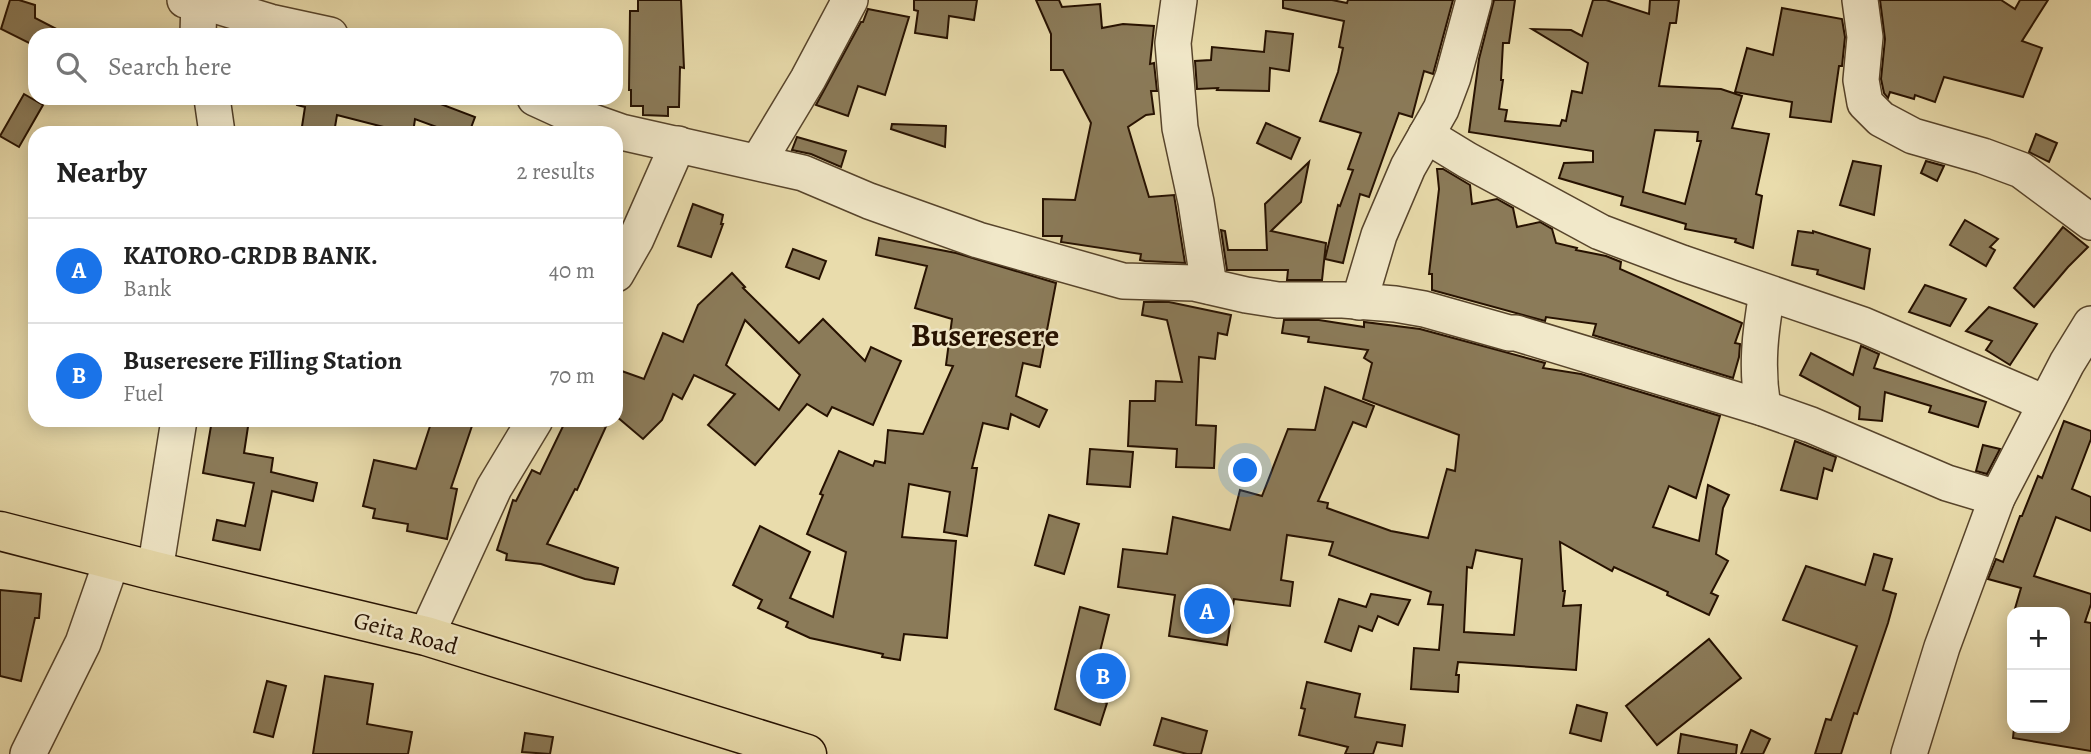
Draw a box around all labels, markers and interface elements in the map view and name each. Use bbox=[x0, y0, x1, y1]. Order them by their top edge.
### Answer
search box bbox=[28, 28, 623, 105]
icon: search bbox=[52, 48, 90, 86]
text: Search here bbox=[108, 49, 232, 84]
text: Nearby bbox=[56, 152, 147, 192]
text: 2 results bbox=[517, 156, 595, 187]
text: KATORO-CRDB BANK. bbox=[123, 238, 378, 273]
text: A bbox=[72, 255, 86, 286]
text: 40 m bbox=[549, 255, 595, 286]
text: Bank bbox=[123, 273, 171, 304]
district label: Buseresere bbox=[911, 313, 1059, 357]
text: Buseresere Filling Station bbox=[123, 343, 402, 378]
text: B bbox=[72, 360, 86, 391]
text: 70 m bbox=[549, 360, 595, 391]
text: Fuel bbox=[123, 378, 163, 409]
your location bbox=[1228, 453, 1262, 487]
pin: A bbox=[1184, 585, 1230, 637]
street label: Geita Road bbox=[350, 604, 462, 662]
map controls bbox=[2007, 607, 2070, 733]
button: + bbox=[2007, 607, 2070, 670]
pin: B bbox=[1080, 650, 1126, 702]
button: − bbox=[2007, 670, 2070, 733]

